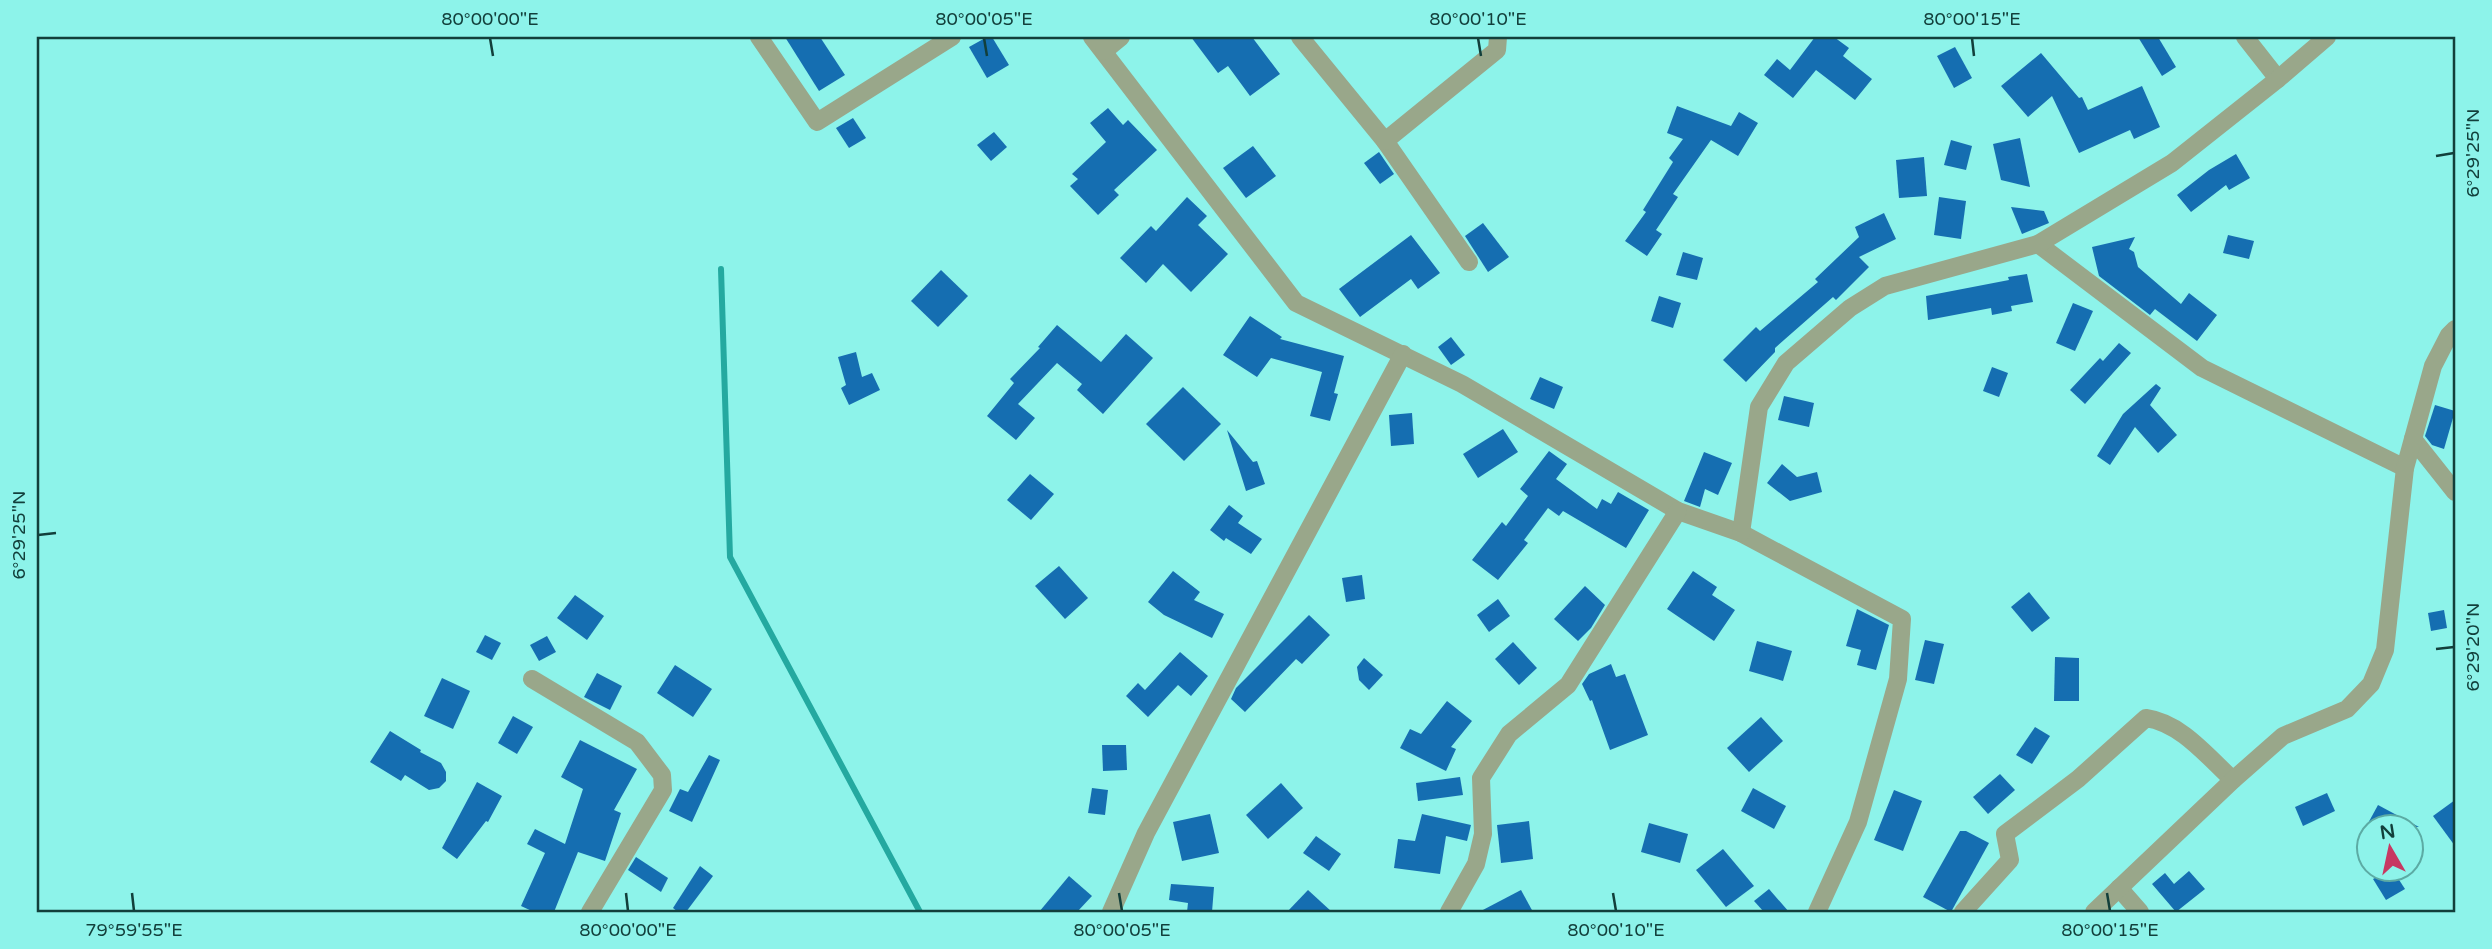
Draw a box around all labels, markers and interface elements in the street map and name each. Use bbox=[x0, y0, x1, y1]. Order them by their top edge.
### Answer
text: 80°00'00"E bbox=[441, 8, 539, 30]
text: 80°00'05"E bbox=[935, 8, 1033, 30]
text: 80°00'10"E bbox=[1429, 8, 1527, 30]
text: 80°00'15"E bbox=[1923, 8, 2021, 30]
text: 6°29'25"N bbox=[2462, 109, 2484, 198]
text: 6°29'25"N bbox=[8, 491, 30, 580]
text: 6°29'20"N bbox=[2462, 603, 2484, 692]
north arrow bbox=[2356, 813, 2426, 883]
text: N bbox=[2378, 820, 2397, 844]
text: 79°59'55"E bbox=[85, 919, 183, 941]
text: 80°00'00"E bbox=[579, 919, 677, 941]
text: 80°00'05"E bbox=[1073, 919, 1171, 941]
text: 80°00'10"E bbox=[1567, 919, 1665, 941]
text: 80°00'15"E bbox=[2061, 919, 2159, 941]

